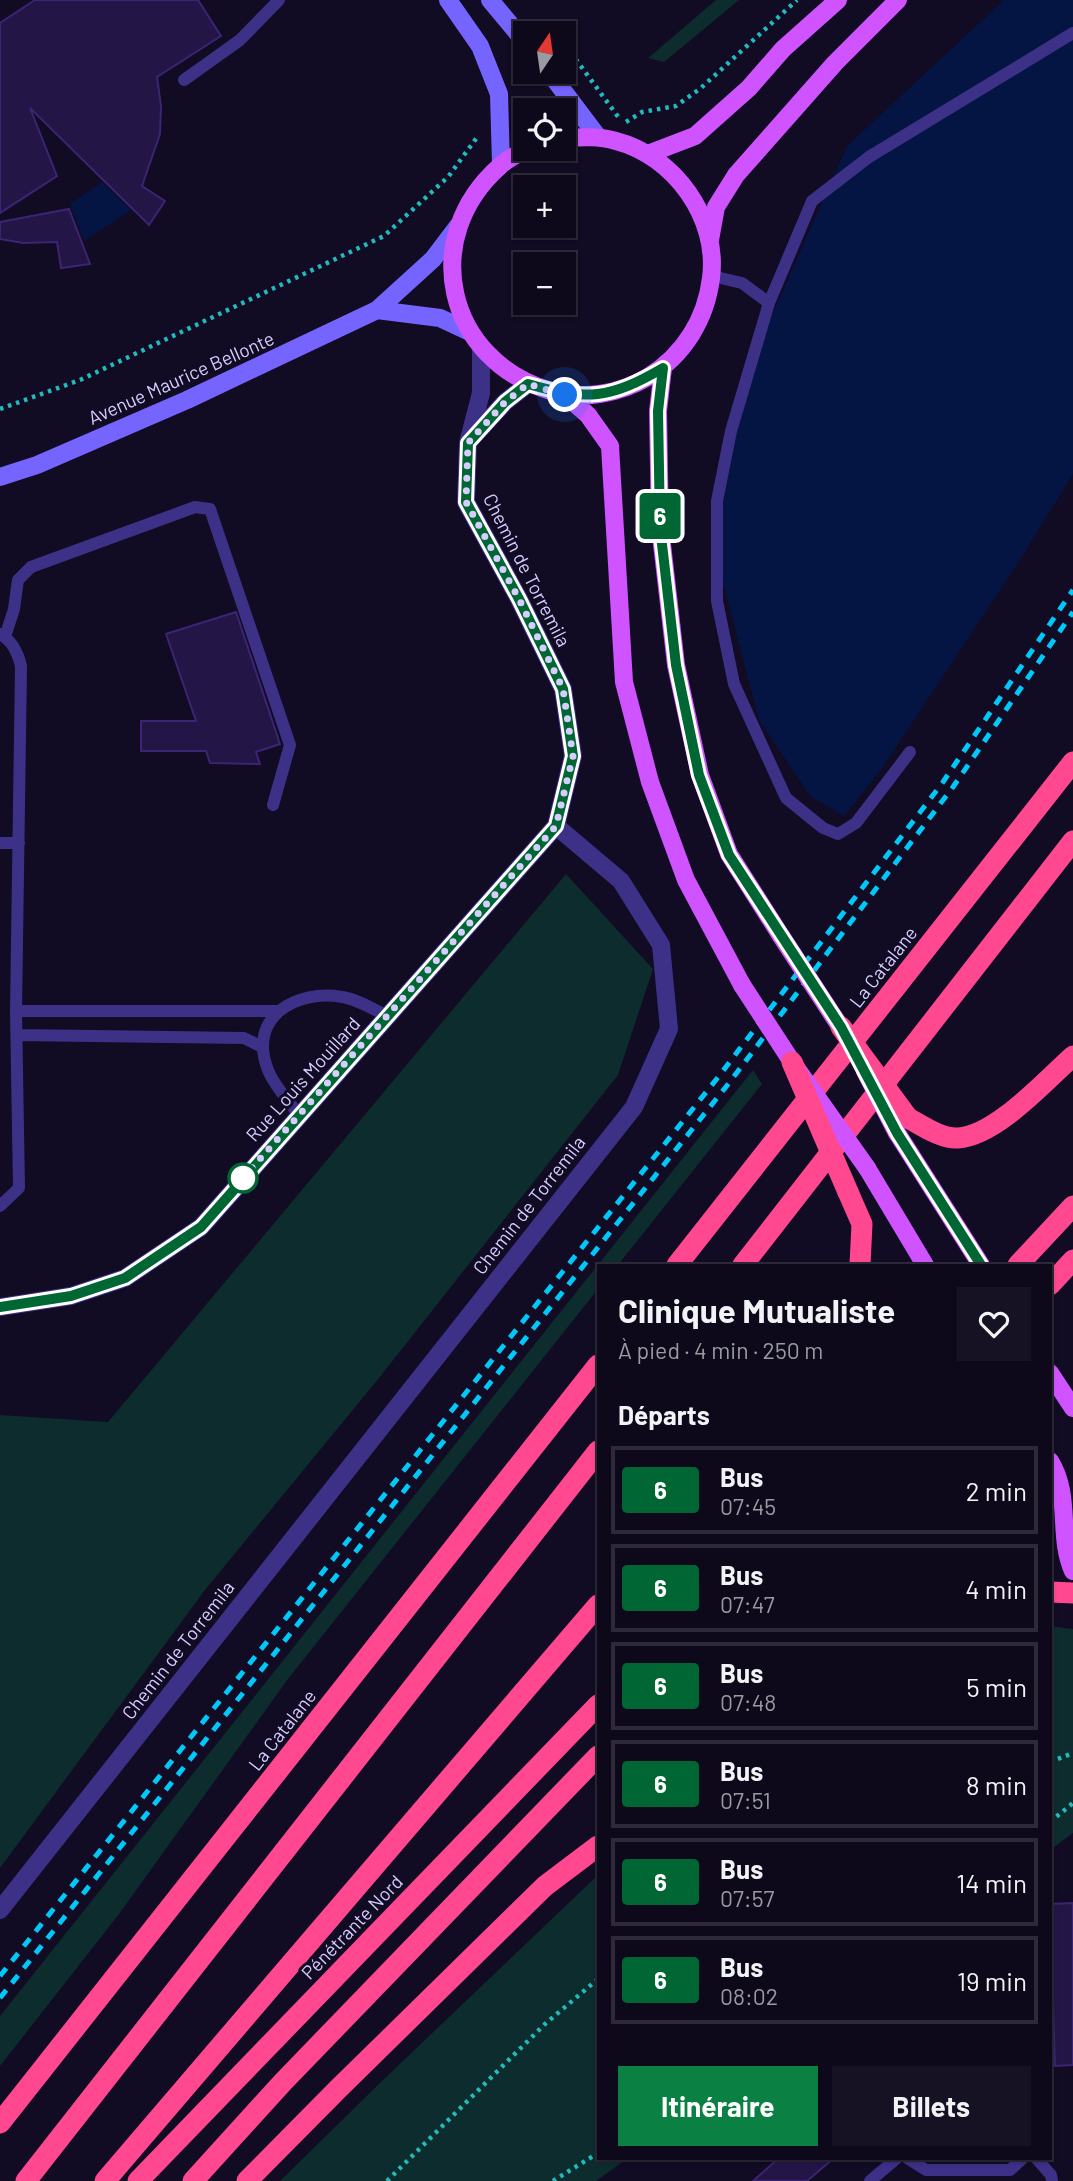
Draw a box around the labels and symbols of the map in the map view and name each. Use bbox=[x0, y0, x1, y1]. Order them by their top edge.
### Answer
north arrow bbox=[513, 21, 576, 84]
street label: Avenue Maurice Bellonte bbox=[84, 326, 277, 429]
your location bbox=[547, 377, 582, 412]
street label: Chemin de Torremila bbox=[479, 489, 576, 650]
line badge: 6 bbox=[637, 493, 683, 539]
street label: La Catalane bbox=[844, 922, 921, 1012]
street label: Rue Louis Mouillard bbox=[241, 1012, 365, 1146]
street label: Chemin de Torremila bbox=[468, 1131, 590, 1278]
unlabelled marker bbox=[228, 1163, 258, 1193]
street label: Chemin de Torremila bbox=[117, 1576, 239, 1723]
street label: La Catalane bbox=[243, 1685, 320, 1775]
street label: Pénétrante Nord bbox=[296, 1870, 407, 1984]

